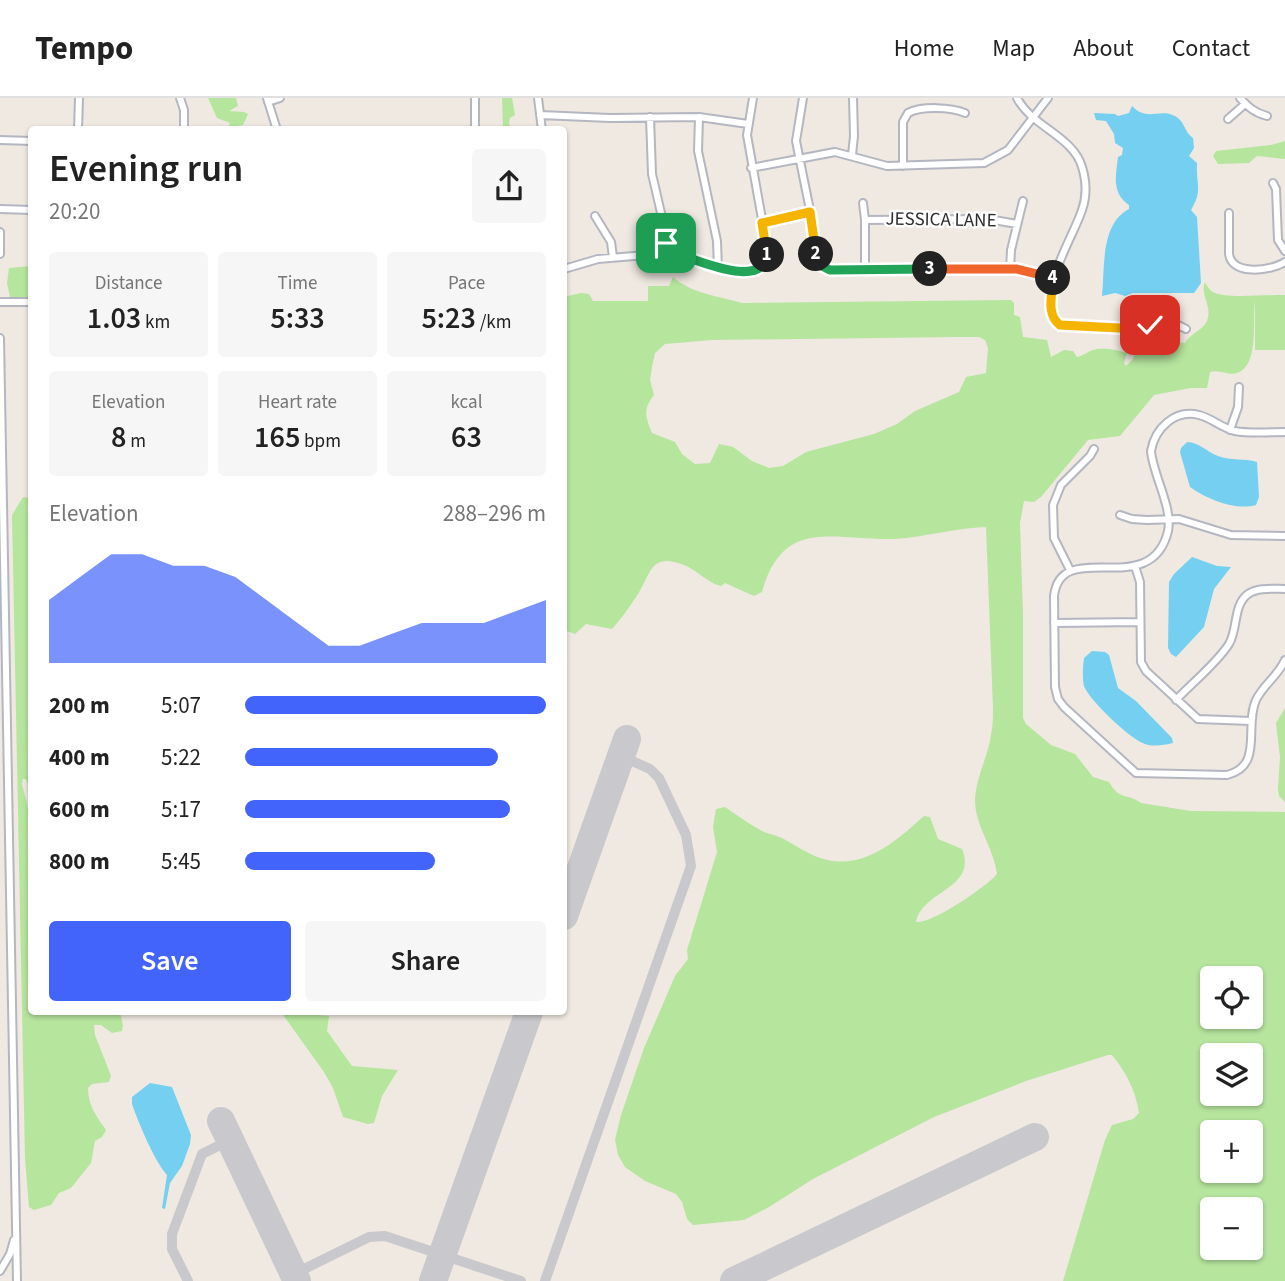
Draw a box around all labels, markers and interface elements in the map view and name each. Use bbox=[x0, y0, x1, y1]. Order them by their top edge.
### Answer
text: Tempo bbox=[35, 25, 133, 72]
text: Home bbox=[894, 31, 954, 66]
text: Map bbox=[992, 31, 1035, 66]
text: About bbox=[1073, 31, 1134, 66]
text: Contact bbox=[1172, 31, 1250, 66]
text: Evening run bbox=[49, 142, 243, 196]
button: share bbox=[472, 149, 546, 223]
text: 20:20 bbox=[49, 195, 100, 228]
street label: JESSICA LANE bbox=[885, 206, 997, 234]
pin bbox=[636, 213, 696, 273]
icon: arrive bbox=[647, 224, 685, 262]
pin: 2 bbox=[798, 236, 834, 272]
pin: 1 bbox=[750, 238, 784, 272]
text: 2 bbox=[810, 240, 821, 267]
text: 1 bbox=[761, 241, 772, 268]
pin: 3 bbox=[912, 252, 948, 286]
text: 3 bbox=[924, 255, 935, 282]
pin: 4 bbox=[1036, 260, 1070, 296]
text: 4 bbox=[1047, 264, 1058, 291]
text: Distance bbox=[95, 270, 162, 297]
text: Time bbox=[277, 270, 318, 297]
text: Pace bbox=[448, 270, 485, 297]
pin bbox=[1120, 295, 1180, 355]
text: 1.03 bbox=[87, 297, 141, 340]
text: 5:33 bbox=[270, 297, 325, 340]
text: 5:23 bbox=[421, 297, 476, 340]
icon: check bbox=[1131, 306, 1169, 344]
text: km bbox=[141, 309, 170, 336]
text: /km bbox=[476, 309, 512, 336]
text: Elevation bbox=[92, 389, 165, 416]
text: Heart rate bbox=[258, 389, 337, 416]
text: kcal bbox=[451, 389, 482, 416]
text: 8 bbox=[111, 416, 126, 459]
text: 165 bbox=[254, 416, 300, 459]
text: 63 bbox=[451, 416, 482, 459]
text: m bbox=[126, 428, 146, 455]
text: bpm bbox=[300, 428, 341, 455]
text: Elevation bbox=[49, 497, 139, 530]
text: 288–296 m bbox=[443, 497, 546, 530]
text: 200 m bbox=[49, 689, 110, 722]
text: 5:07 bbox=[161, 689, 201, 722]
text: 400 m bbox=[49, 741, 110, 774]
text: 5:22 bbox=[161, 741, 201, 774]
text: 600 m bbox=[49, 793, 110, 826]
text: 5:17 bbox=[161, 793, 201, 826]
text: 800 m bbox=[49, 845, 110, 878]
text: 5:45 bbox=[161, 845, 201, 878]
button: Save bbox=[49, 921, 291, 1001]
button: Share bbox=[305, 921, 546, 1001]
map controls bbox=[1200, 966, 1263, 1260]
button: locate bbox=[1200, 966, 1263, 1029]
button: layers bbox=[1200, 1043, 1263, 1106]
button: + bbox=[1200, 1120, 1263, 1183]
button: − bbox=[1200, 1197, 1263, 1260]

